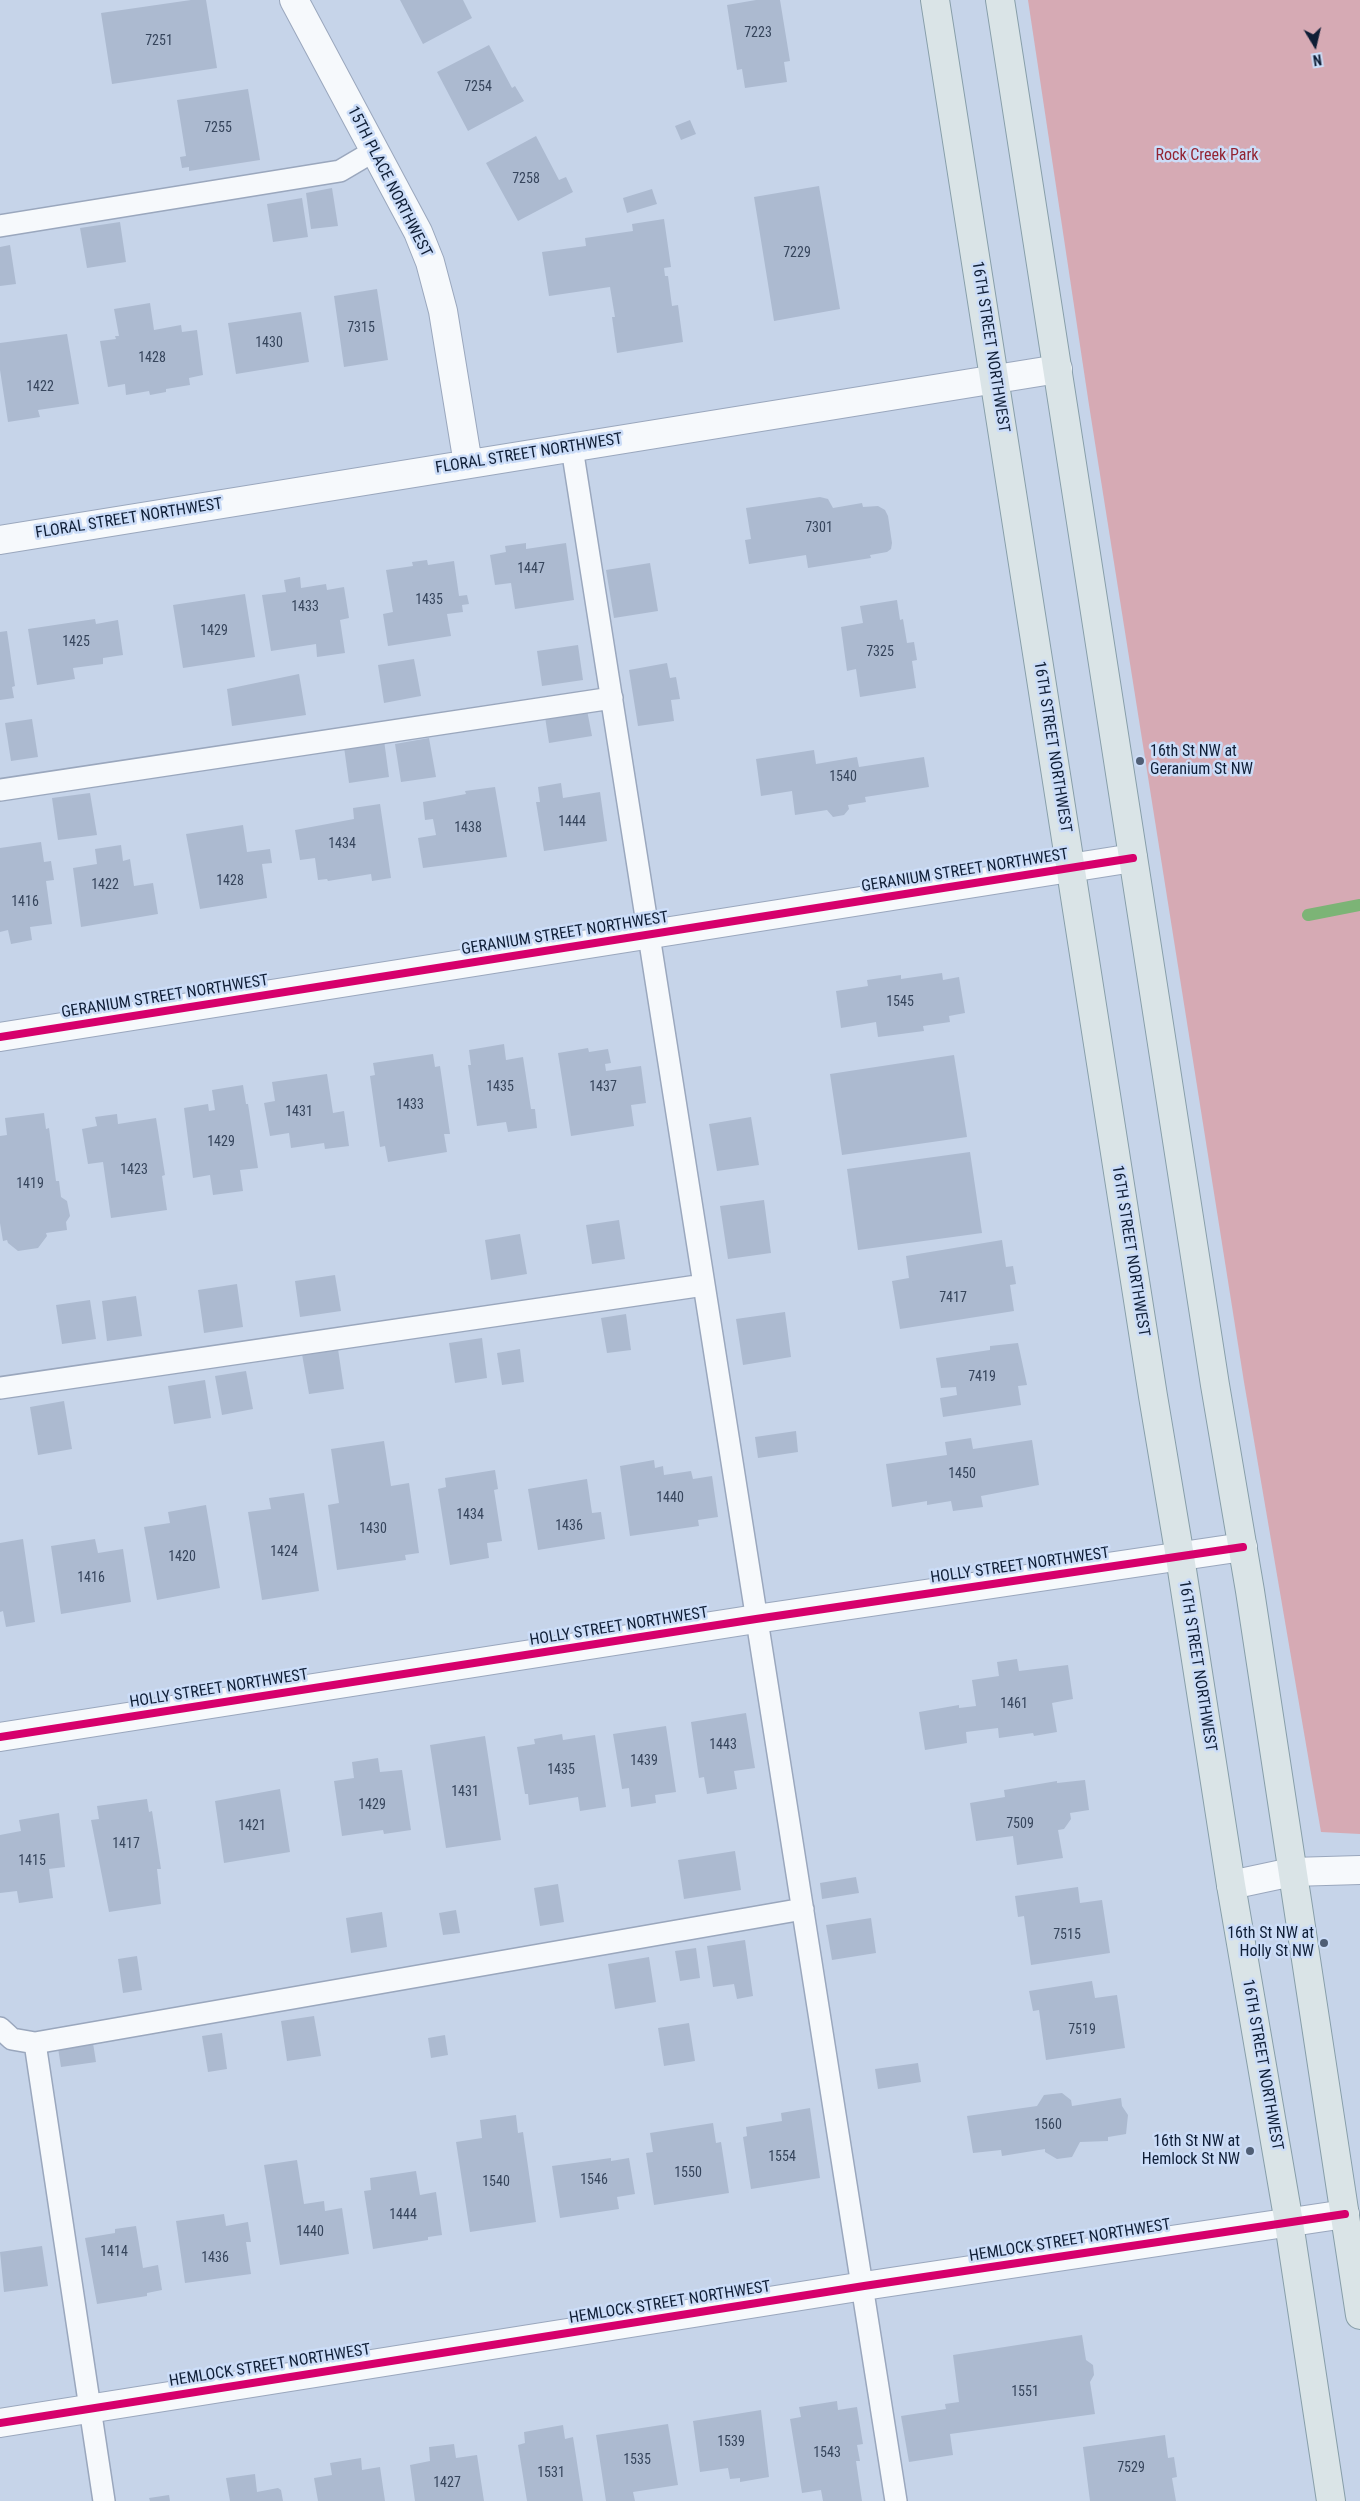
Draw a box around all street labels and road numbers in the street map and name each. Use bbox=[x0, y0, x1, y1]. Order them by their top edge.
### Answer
street label: 15TH PLACE NORTHWEST bbox=[343, 103, 435, 261]
street label: 16TH STREET NORTHWEST bbox=[967, 260, 1013, 434]
street label: FLORAL STREET NORTHWEST bbox=[434, 430, 624, 478]
street label: FLORAL STREET NORTHWEST bbox=[34, 495, 224, 543]
street label: 16TH STREET NORTHWEST bbox=[1029, 660, 1075, 834]
street label: GERANIUM STREET NORTHWEST bbox=[860, 845, 1070, 897]
street label: GERANIUM STREET NORTHWEST bbox=[460, 908, 670, 960]
street label: GERANIUM STREET NORTHWEST bbox=[60, 971, 270, 1023]
street label: 16TH STREET NORTHWEST bbox=[1107, 1164, 1153, 1338]
street label: HOLLY STREET NORTHWEST bbox=[929, 1544, 1111, 1588]
street label: 16TH STREET NORTHWEST bbox=[1174, 1579, 1220, 1753]
street label: HOLLY STREET NORTHWEST bbox=[528, 1603, 710, 1651]
street label: HOLLY STREET NORTHWEST bbox=[128, 1665, 310, 1713]
street label: 16TH STREET NORTHWEST bbox=[1237, 1978, 1287, 2152]
street label: HEMLOCK STREET NORTHWEST bbox=[968, 2216, 1172, 2266]
street label: HEMLOCK STREET NORTHWEST bbox=[568, 2278, 772, 2328]
street label: HEMLOCK STREET NORTHWEST bbox=[168, 2341, 372, 2391]

